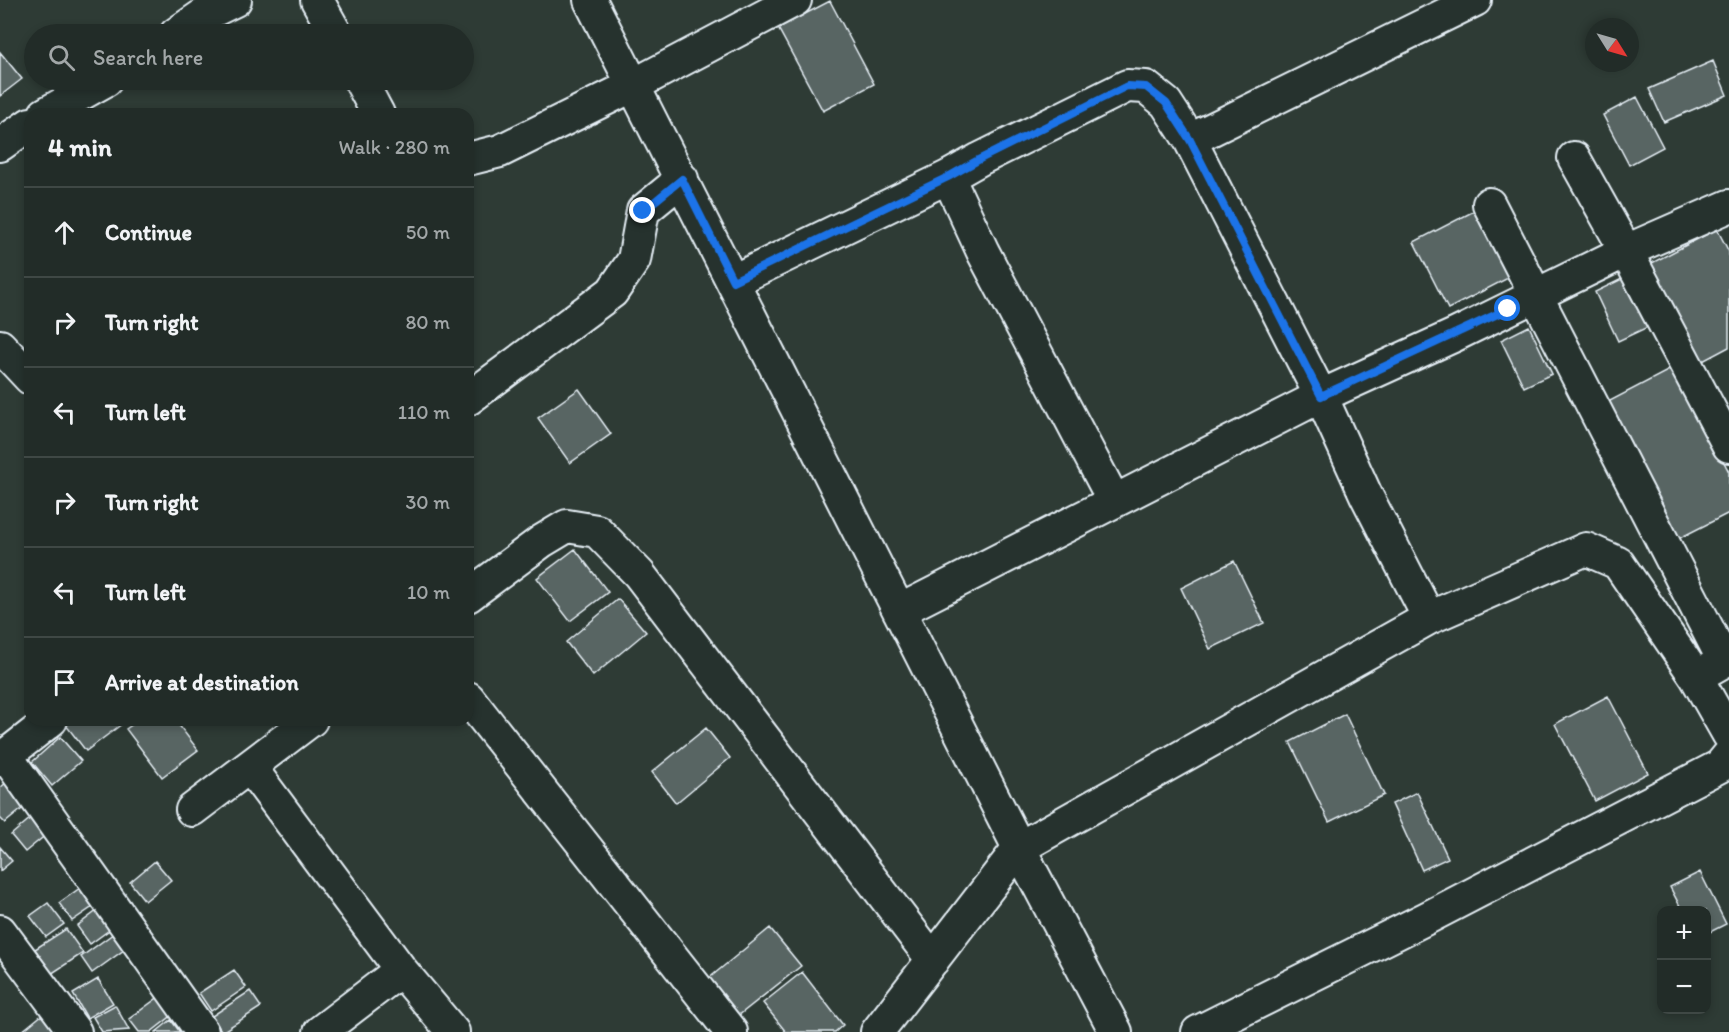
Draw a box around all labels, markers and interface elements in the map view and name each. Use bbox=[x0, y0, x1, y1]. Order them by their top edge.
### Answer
north arrow bbox=[1585, 18, 1639, 72]
search box bbox=[24, 24, 474, 90]
icon: search bbox=[45, 41, 78, 74]
text: Search here bbox=[93, 44, 203, 71]
text: 4 min bbox=[48, 131, 112, 163]
text: Walk · 280 m bbox=[338, 135, 450, 159]
route end bbox=[629, 197, 655, 223]
icon: ahead bbox=[48, 216, 81, 249]
text: Continue bbox=[105, 219, 192, 246]
text: 50 m bbox=[406, 220, 450, 244]
route start bbox=[1494, 295, 1520, 321]
icon: right bbox=[48, 306, 81, 339]
text: Turn right bbox=[105, 309, 199, 336]
text: 80 m bbox=[405, 310, 450, 334]
icon: left bbox=[48, 396, 81, 429]
text: Turn left bbox=[105, 399, 186, 426]
text: 110 m bbox=[398, 400, 450, 424]
icon: right bbox=[48, 486, 81, 519]
text: Turn right bbox=[105, 489, 199, 516]
text: 30 m bbox=[405, 490, 450, 514]
icon: left bbox=[48, 576, 81, 609]
text: Turn left bbox=[105, 579, 186, 606]
text: 10 m bbox=[407, 580, 450, 604]
icon: arrive bbox=[48, 666, 81, 699]
text: Arrive at destination bbox=[105, 669, 299, 696]
map controls bbox=[1657, 906, 1711, 1014]
button: + bbox=[1657, 906, 1711, 960]
button: − bbox=[1657, 960, 1711, 1014]

